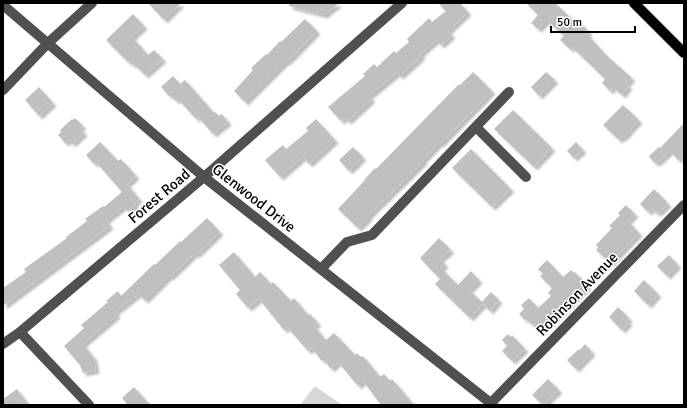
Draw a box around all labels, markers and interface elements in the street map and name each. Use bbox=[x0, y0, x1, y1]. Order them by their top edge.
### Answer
scale bar bbox=[551, 8, 635, 34]
text: 50 m bbox=[557, 15, 582, 30]
street label: Glenwood Drive bbox=[209, 160, 299, 236]
street label: Forest Road bbox=[124, 165, 194, 227]
street label: Robinson Avenue bbox=[532, 248, 622, 340]

